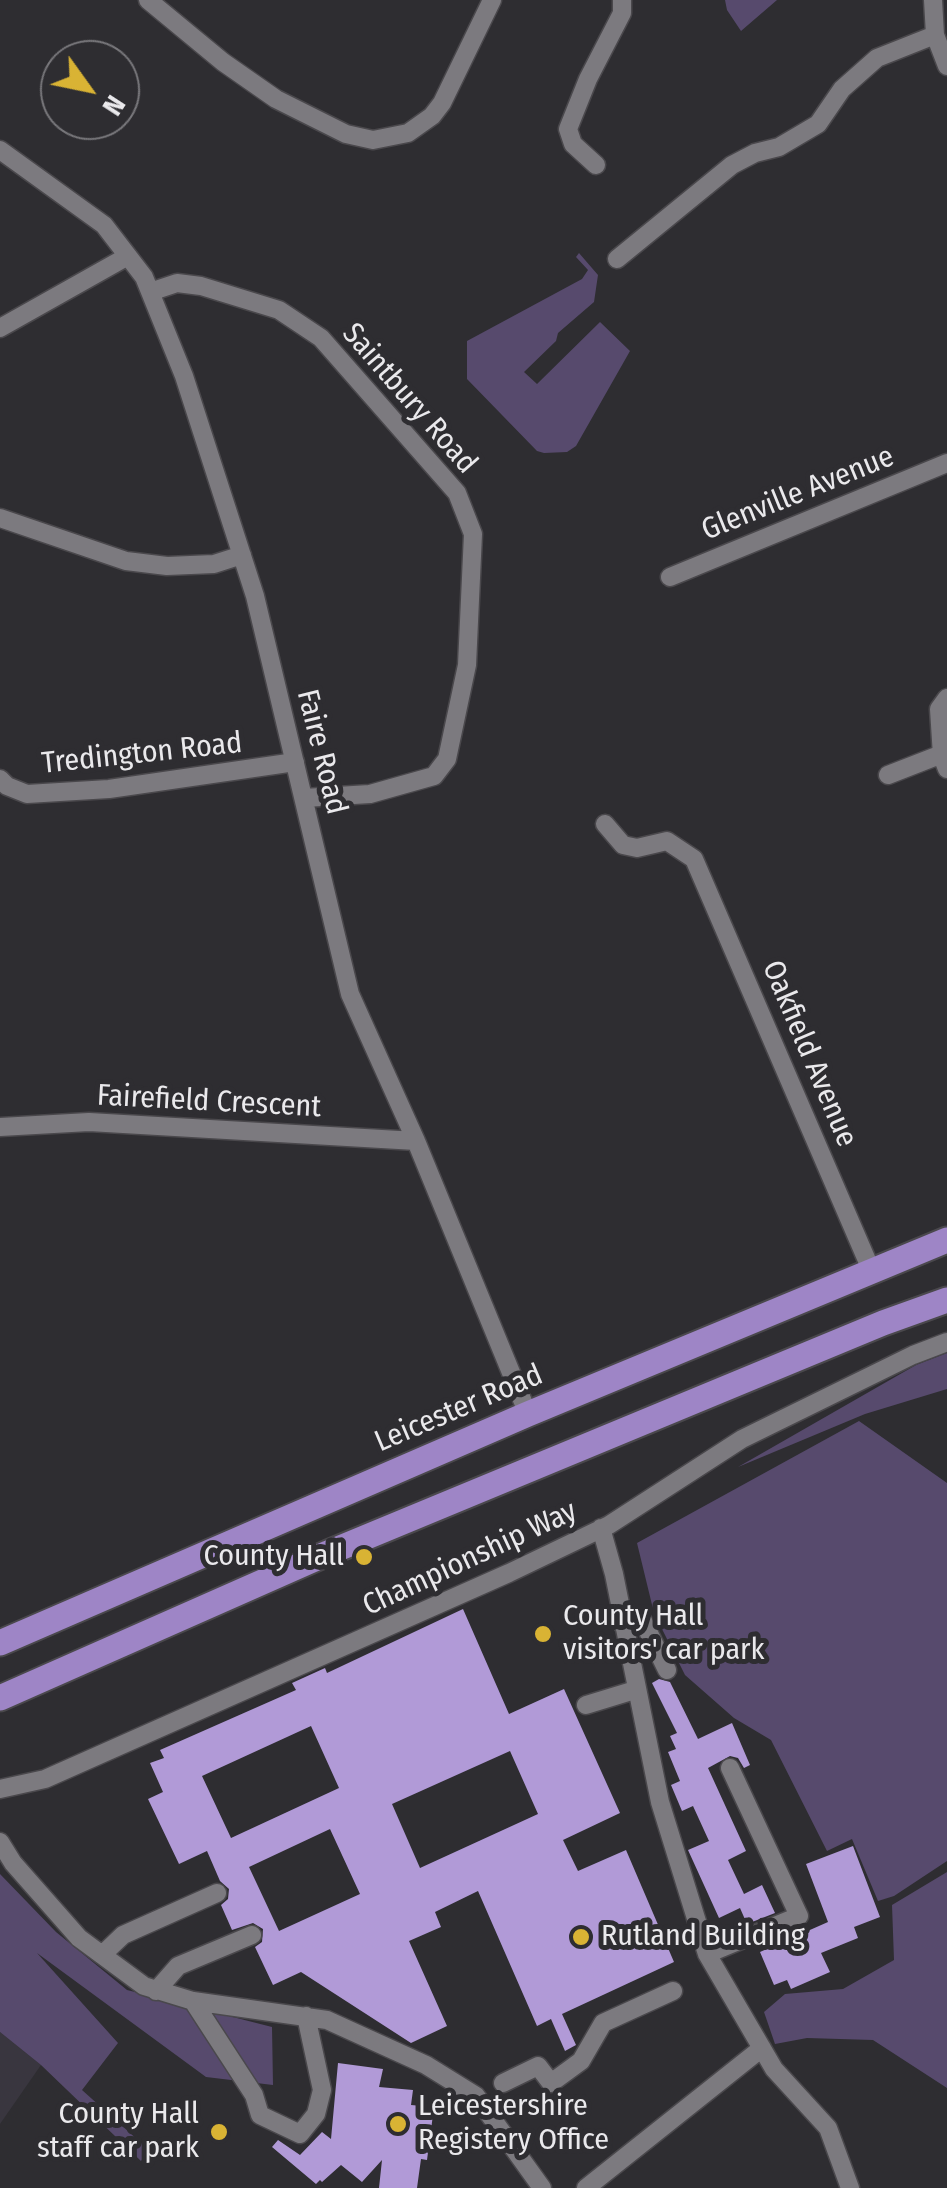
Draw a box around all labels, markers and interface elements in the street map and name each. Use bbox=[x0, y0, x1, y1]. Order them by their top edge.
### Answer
north arrow bbox=[40, 40, 140, 140]
text: N bbox=[95, 89, 132, 122]
street label: Saintbury Road bbox=[334, 316, 484, 482]
street label: Glenville Avenue bbox=[697, 439, 899, 549]
street label: Faire Road bbox=[288, 686, 354, 818]
street label: Tredington Road bbox=[40, 726, 244, 782]
street label: Oakfield Avenue bbox=[754, 955, 864, 1153]
street label: Fairefield Crescent bbox=[96, 1078, 322, 1126]
street label: Leicester Road bbox=[370, 1357, 548, 1461]
street label: Championship Way bbox=[357, 1494, 583, 1624]
place label: County Hall bbox=[204, 1539, 344, 1575]
marker: County Hall bbox=[353, 1546, 375, 1568]
place label: County Hall visitors' car park bbox=[563, 1599, 765, 1670]
marker: County Hall visitors' car park bbox=[532, 1623, 554, 1645]
place label: Rutland Building bbox=[601, 1919, 805, 1955]
marker: Rutland Building bbox=[570, 1926, 592, 1948]
place label: Leicestershire Registery Office bbox=[418, 2089, 609, 2160]
place label: County Hall staff car park bbox=[37, 2097, 199, 2168]
marker: Leicestershire Registery Office bbox=[387, 2113, 409, 2135]
marker: County Hall staff car park bbox=[208, 2121, 230, 2143]

